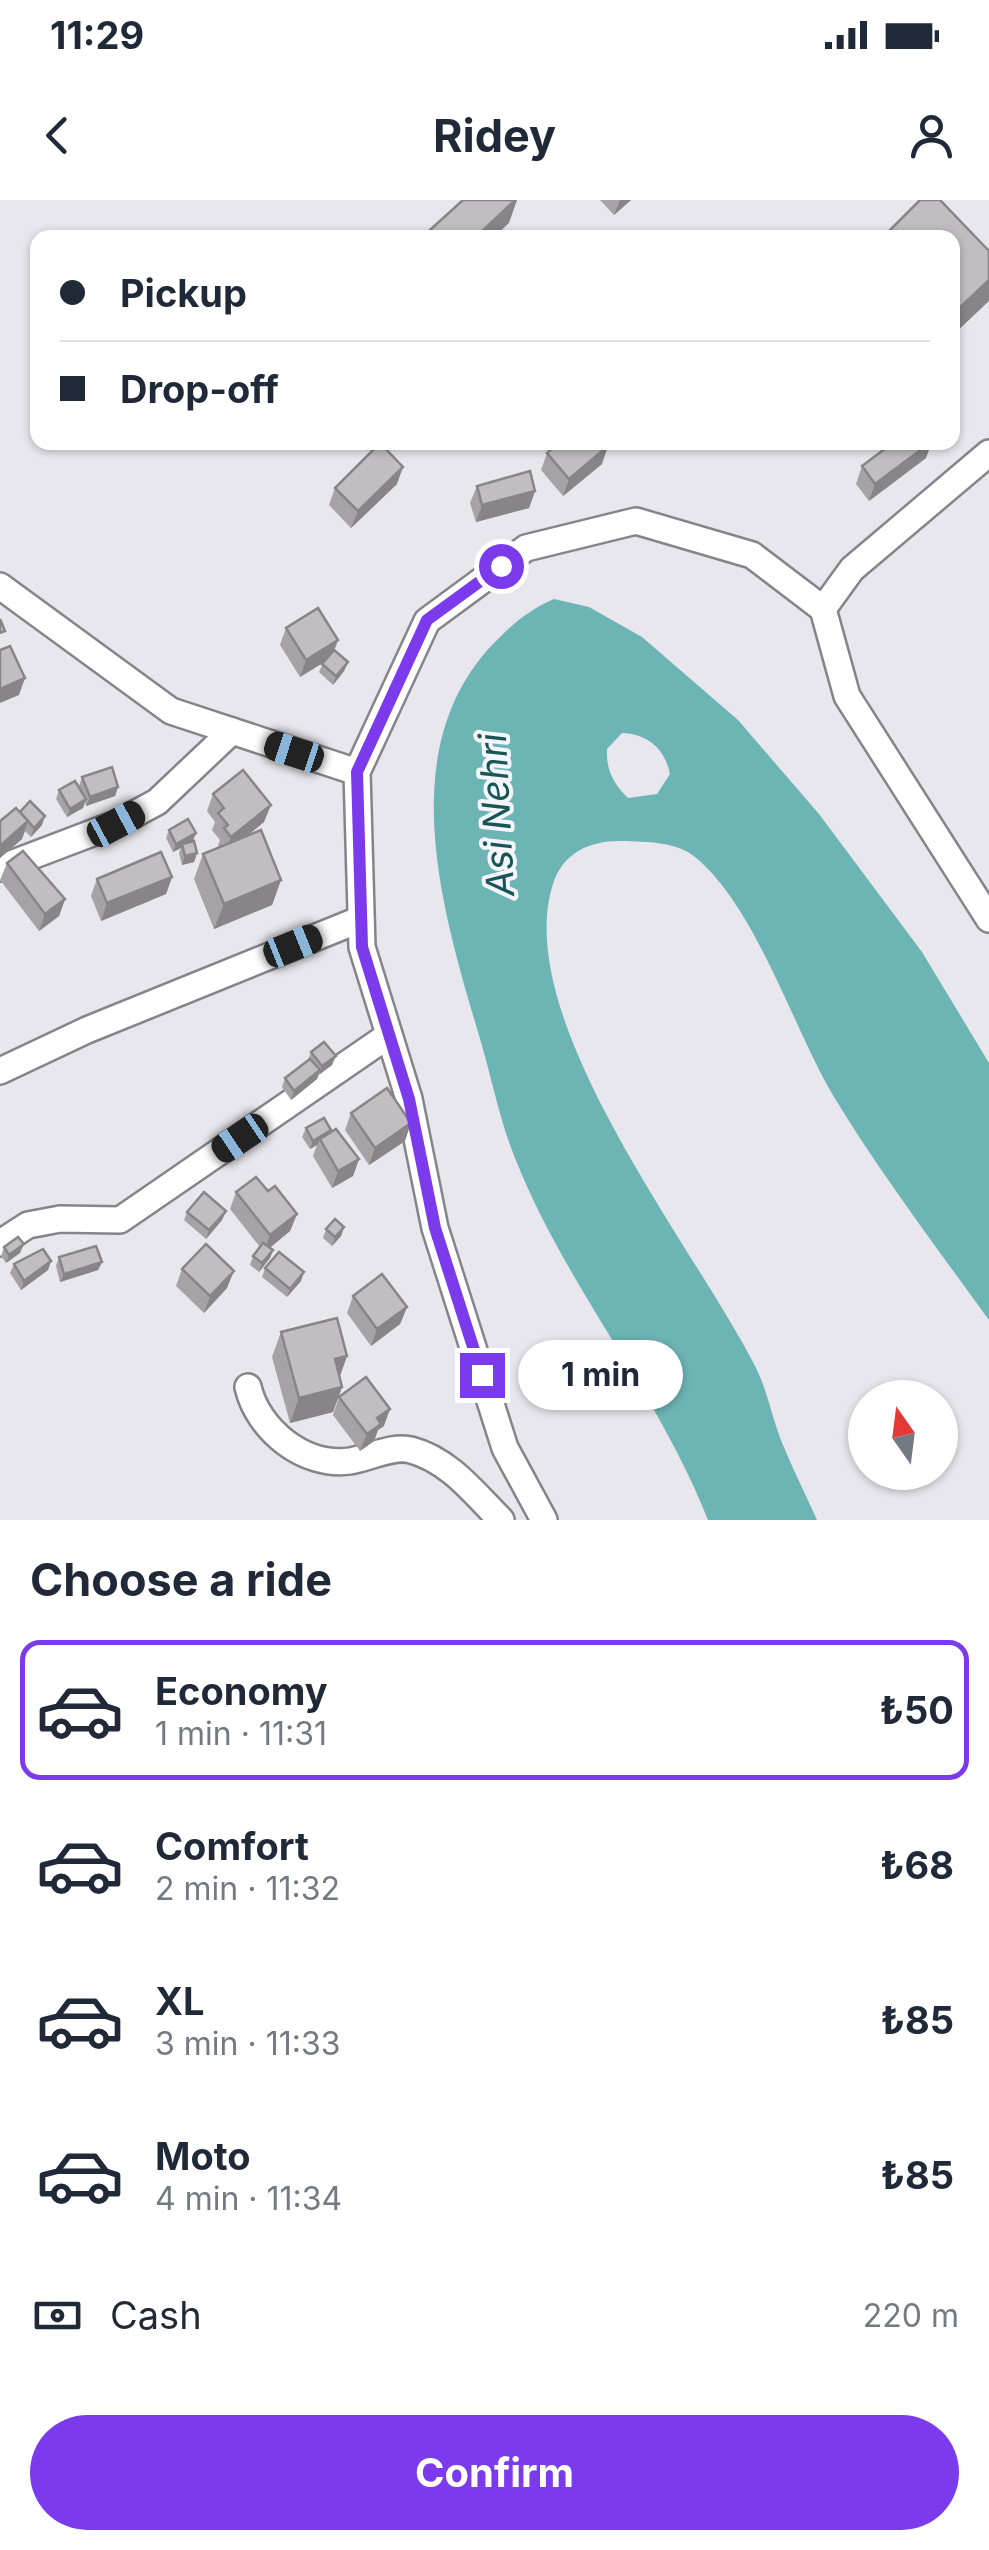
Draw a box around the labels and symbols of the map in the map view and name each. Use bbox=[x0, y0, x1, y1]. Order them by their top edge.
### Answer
route start bbox=[479, 544, 524, 589]
car bbox=[261, 728, 327, 776]
water label: Asi Nehri bbox=[469, 731, 523, 899]
car bbox=[82, 797, 150, 851]
car bbox=[260, 921, 326, 971]
car bbox=[207, 1109, 273, 1167]
callout: 1 min bbox=[517, 1340, 682, 1410]
route end bbox=[460, 1353, 505, 1398]
north arrow bbox=[848, 1380, 958, 1490]

